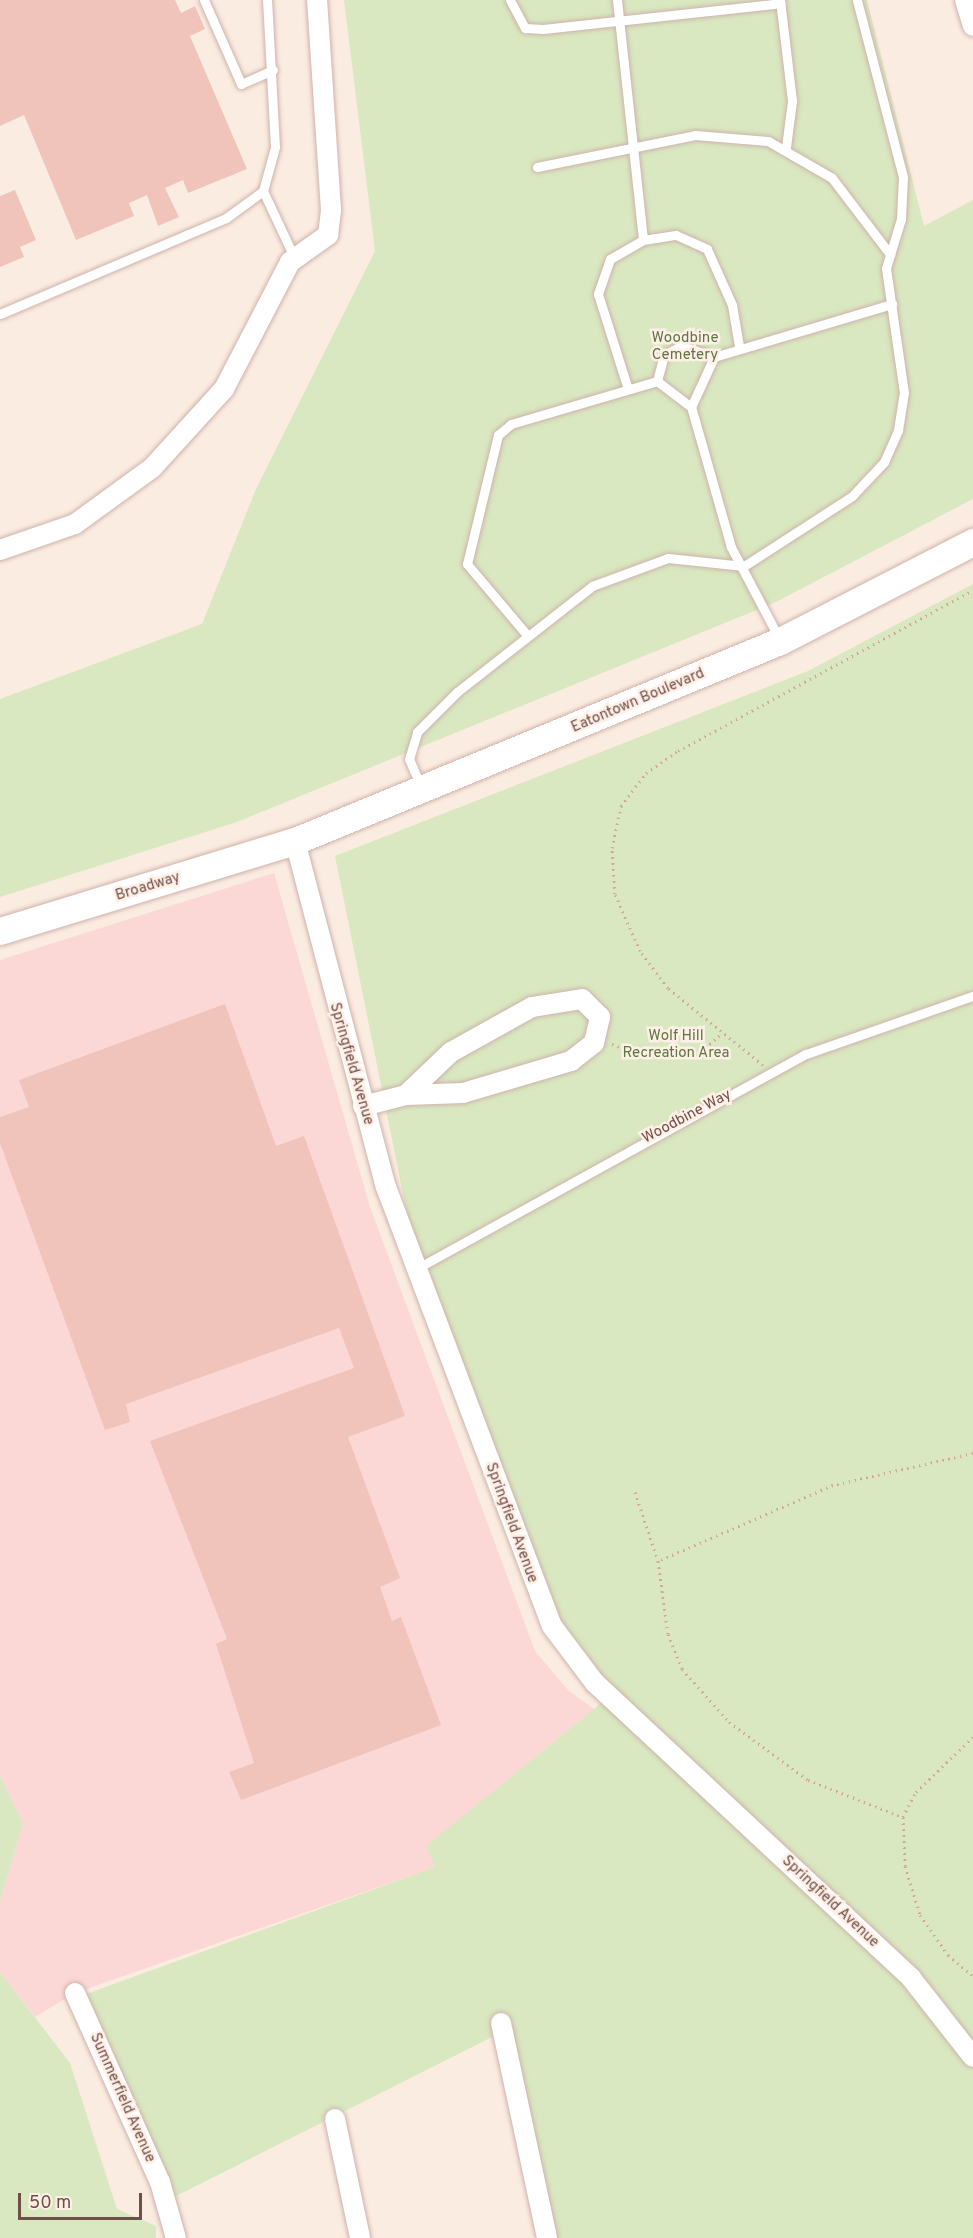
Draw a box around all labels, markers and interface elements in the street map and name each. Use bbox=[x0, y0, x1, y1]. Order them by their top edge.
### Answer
park label: Woodbine Cemetery bbox=[652, 329, 718, 364]
street label: Eatontown Boulevard bbox=[569, 665, 707, 737]
street label: Broadway bbox=[113, 869, 183, 905]
street label: Springfield Avenue bbox=[325, 1000, 377, 1128]
park label: Wolf Hill Recreation Area bbox=[622, 1027, 730, 1062]
street label: Woodbine Way bbox=[639, 1086, 735, 1148]
street label: Springfield Avenue bbox=[481, 1460, 541, 1586]
street label: Springfield Avenue bbox=[777, 1852, 883, 1952]
street label: Summerfield Avenue bbox=[85, 2030, 159, 2166]
scale bar bbox=[21, 2181, 146, 2219]
text: 50 m bbox=[29, 2192, 71, 2215]

